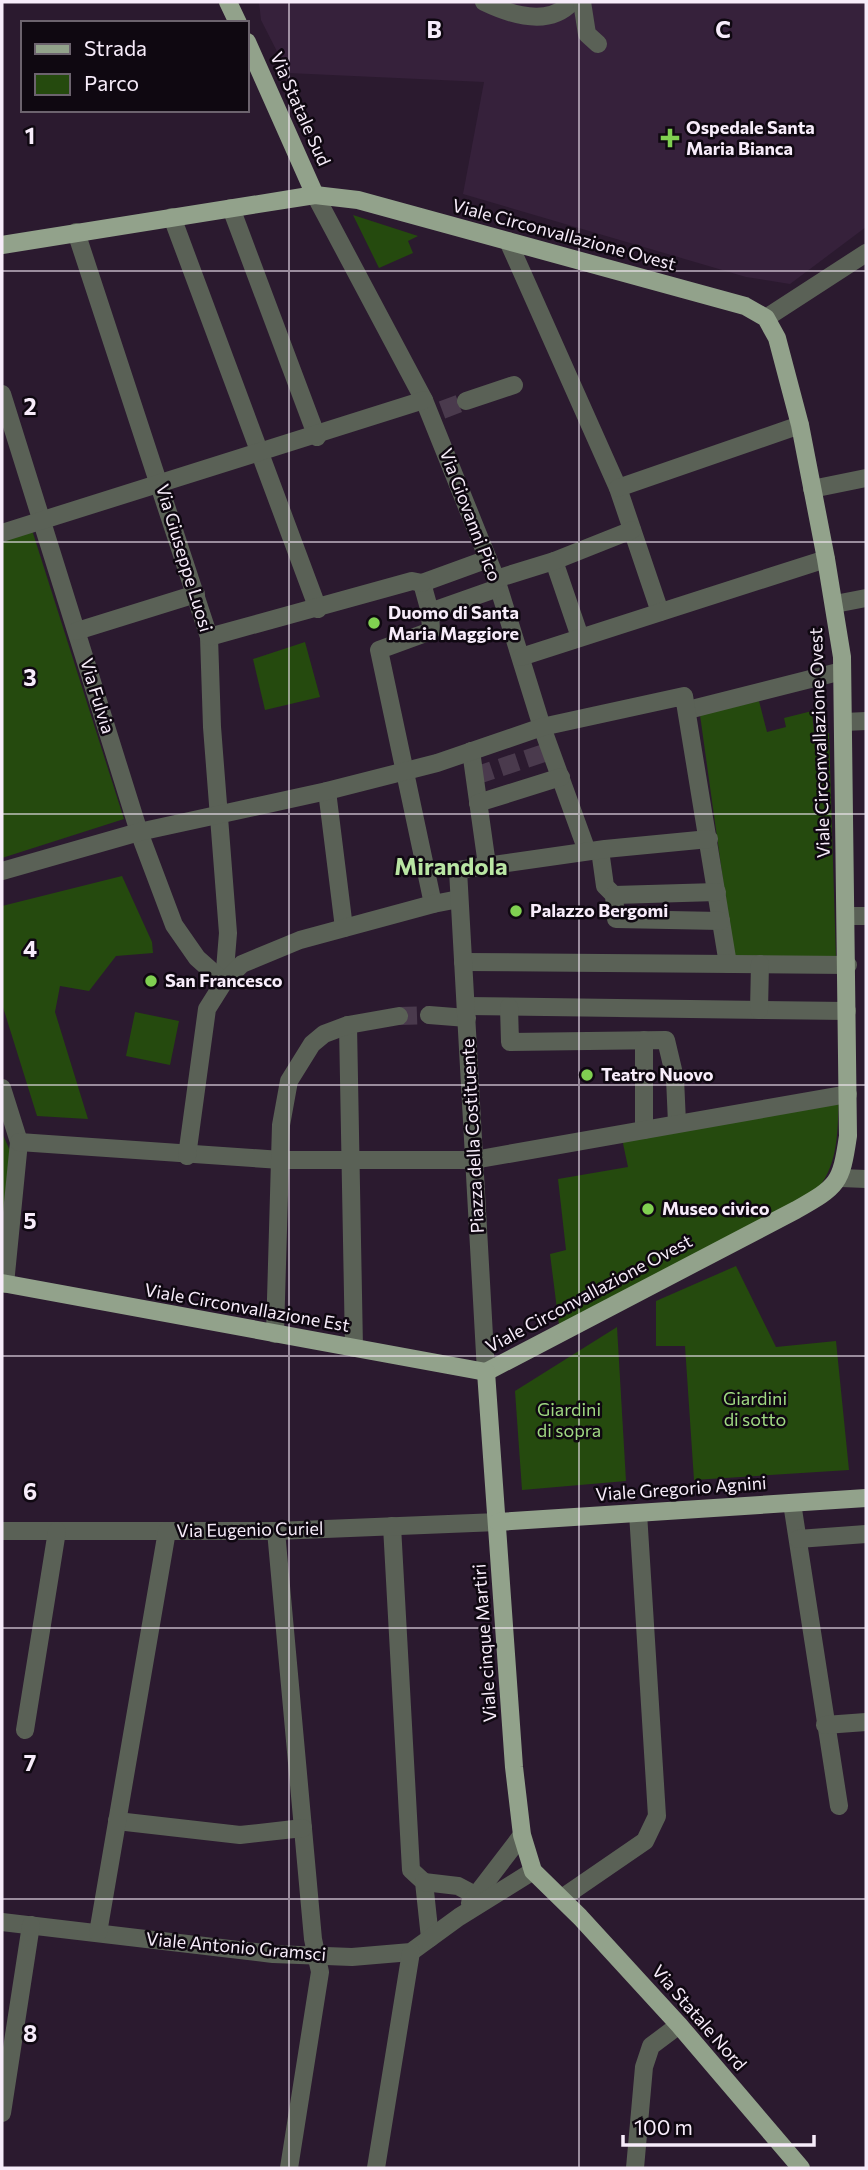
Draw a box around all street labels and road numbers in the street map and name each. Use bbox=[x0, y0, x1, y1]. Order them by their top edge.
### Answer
street label: Via Statale Sud bbox=[266, 48, 336, 169]
street label: Viale Circonvallazione Ovest bbox=[450, 194, 679, 275]
street label: Via Giovanni Pico bbox=[435, 445, 506, 584]
street label: Via Giuseppe Luosi bbox=[152, 481, 218, 634]
street label: Viale Circonvallazione Ovest bbox=[804, 627, 834, 859]
street label: Via Fulvia bbox=[76, 655, 120, 736]
street label: Piazza della Costituente bbox=[456, 1038, 488, 1234]
street label: Viale Circonvallazione Ovest bbox=[481, 1229, 696, 1357]
street label: Viale Circonvallazione Est bbox=[143, 1278, 352, 1336]
street label: Viale Gregorio Agnini bbox=[595, 1471, 767, 1505]
street label: Via Eugenio Curiel bbox=[176, 1517, 324, 1541]
street label: Viale cinque Martiri bbox=[467, 1563, 501, 1723]
street label: Viale Antonio Gramsci bbox=[145, 1927, 327, 1965]
street label: Via Statale Nord bbox=[648, 1960, 752, 2075]

